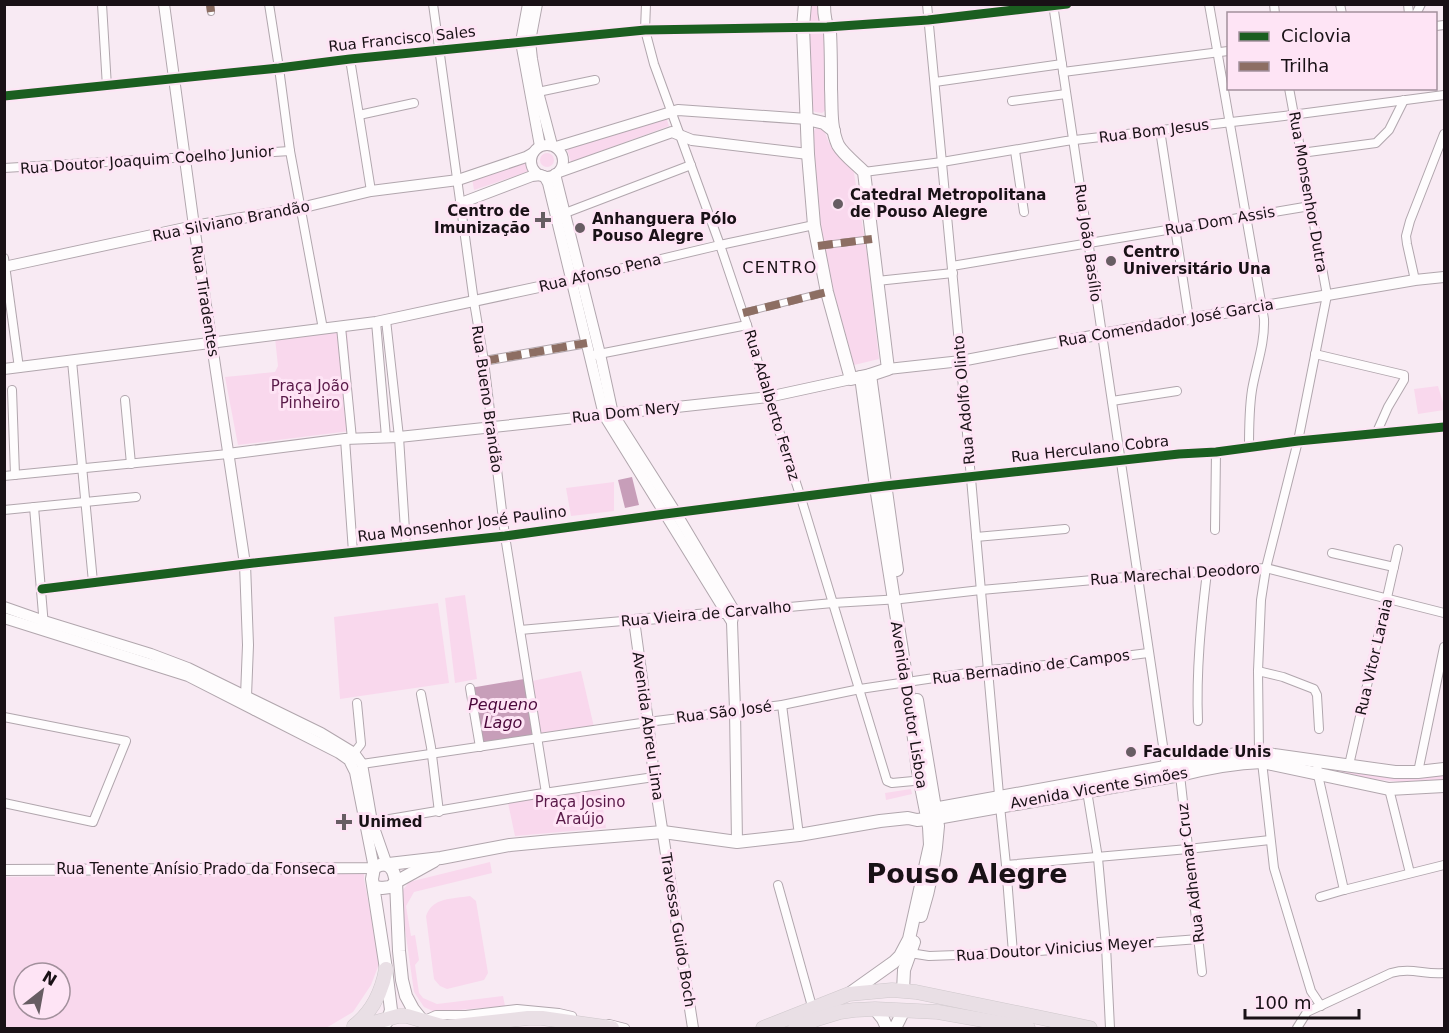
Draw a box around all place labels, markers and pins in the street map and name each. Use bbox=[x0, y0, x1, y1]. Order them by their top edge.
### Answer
place label: Catedral Metropolitana de Pouso Alegre bbox=[850, 186, 1047, 221]
marker: Catedral Metropolitana de Pouso Alegre bbox=[831, 197, 845, 211]
place label: Centro de Imunização bbox=[434, 202, 530, 237]
place label: Anhanguera Pólo Pouso Alegre bbox=[592, 210, 737, 245]
marker: Centro de Imunização bbox=[534, 211, 552, 229]
marker: Anhanguera Pólo Pouso Alegre bbox=[573, 221, 587, 235]
place label: Centro Universitário Una bbox=[1123, 243, 1271, 278]
marker: Centro Universitário Una bbox=[1104, 254, 1118, 268]
place label: Faculdade Unis bbox=[1143, 743, 1271, 761]
marker: Faculdade Unis bbox=[1124, 745, 1138, 759]
marker: Unimed bbox=[335, 813, 353, 831]
place label: Unimed bbox=[358, 813, 423, 831]

